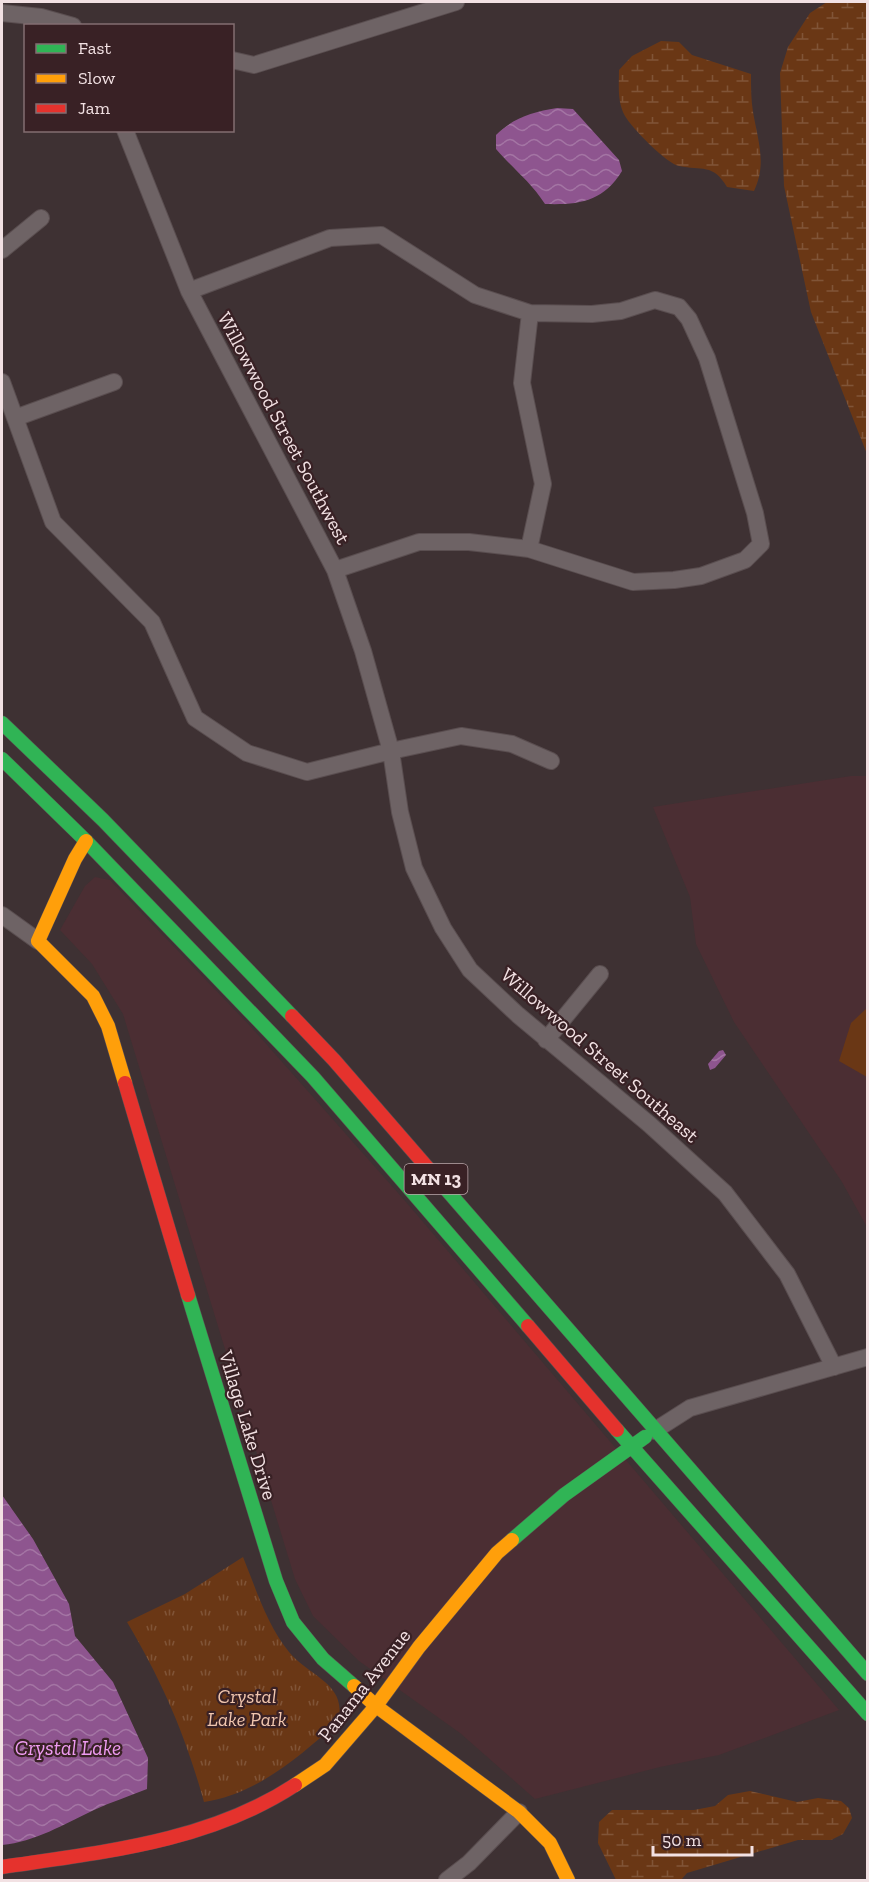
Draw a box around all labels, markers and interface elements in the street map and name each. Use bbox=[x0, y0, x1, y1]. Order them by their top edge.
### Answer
legend bbox=[24, 24, 234, 132]
text: Fast bbox=[78, 37, 111, 59]
text: Slow bbox=[78, 67, 115, 89]
text: Jam bbox=[78, 97, 110, 119]
street label: Willowwood Street Southwest bbox=[213, 308, 356, 549]
street label: Willowwood Street Southeast bbox=[496, 963, 704, 1148]
road number: MN 13 bbox=[404, 1164, 468, 1194]
street label: Village Lake Drive bbox=[214, 1346, 282, 1503]
street label: Panama Avenue bbox=[313, 1624, 415, 1746]
park label: Crystal Lake Park bbox=[207, 1684, 287, 1731]
water label: Crystal Lake bbox=[15, 1735, 121, 1760]
scale bar bbox=[653, 1819, 752, 1857]
text: 50 m bbox=[662, 1829, 702, 1851]

